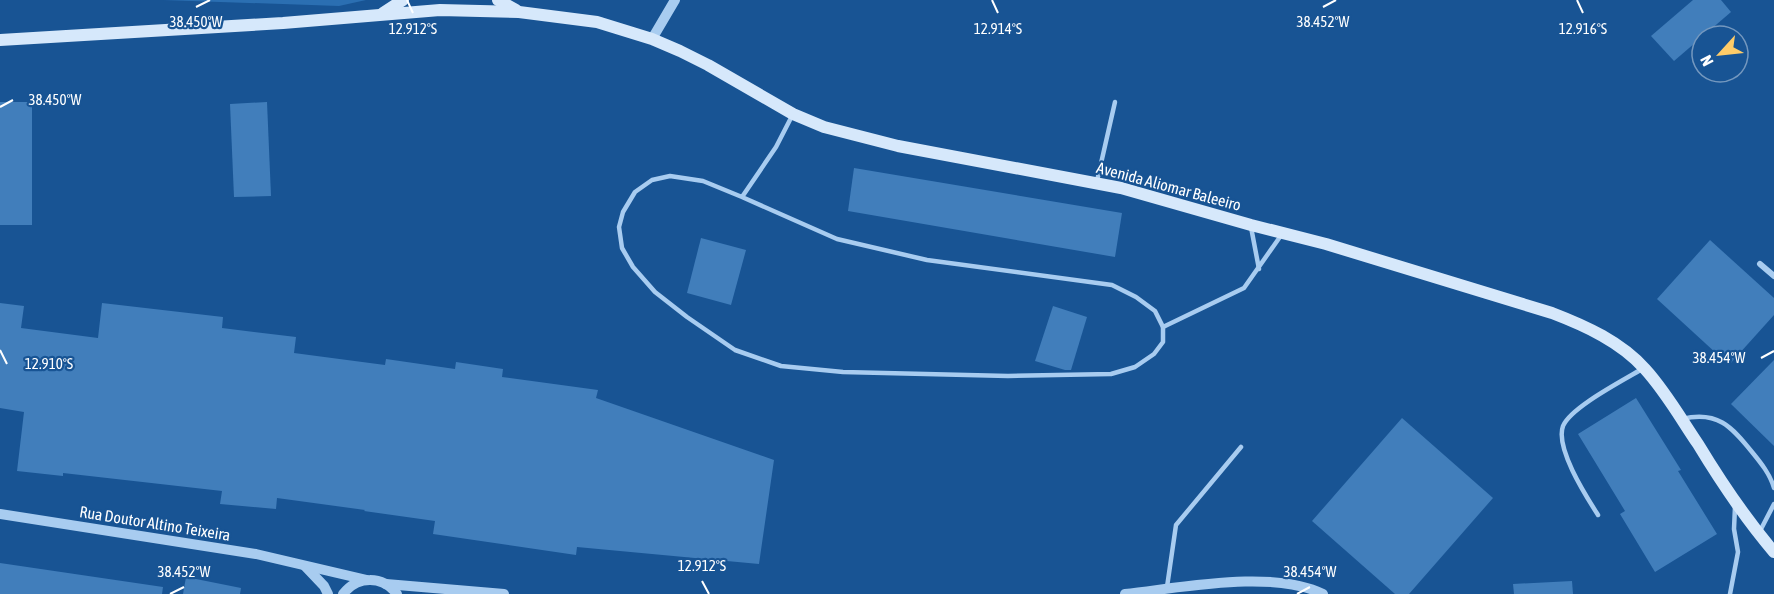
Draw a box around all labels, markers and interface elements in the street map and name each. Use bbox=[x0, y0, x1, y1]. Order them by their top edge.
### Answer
text: 38.450°W bbox=[170, 13, 223, 30]
text: 38.452°W bbox=[1297, 13, 1350, 30]
text: 12.912°S bbox=[389, 20, 437, 37]
text: 12.914°S bbox=[974, 20, 1022, 37]
text: 12.916°S bbox=[1559, 20, 1607, 37]
north arrow bbox=[1690, 24, 1750, 84]
text: N bbox=[1696, 53, 1717, 69]
text: 38.450°W bbox=[29, 91, 82, 108]
street label: Avenida Aliomar Baleeiro bbox=[1095, 158, 1243, 214]
text: 38.454°W bbox=[1693, 349, 1746, 366]
text: 12.910°S bbox=[25, 355, 73, 372]
street label: Rua Doutor Altino Teixeira bbox=[78, 502, 232, 544]
text: 12.912°S bbox=[678, 557, 726, 574]
text: 38.452°W bbox=[158, 563, 211, 580]
text: 38.454°W bbox=[1284, 563, 1337, 580]

